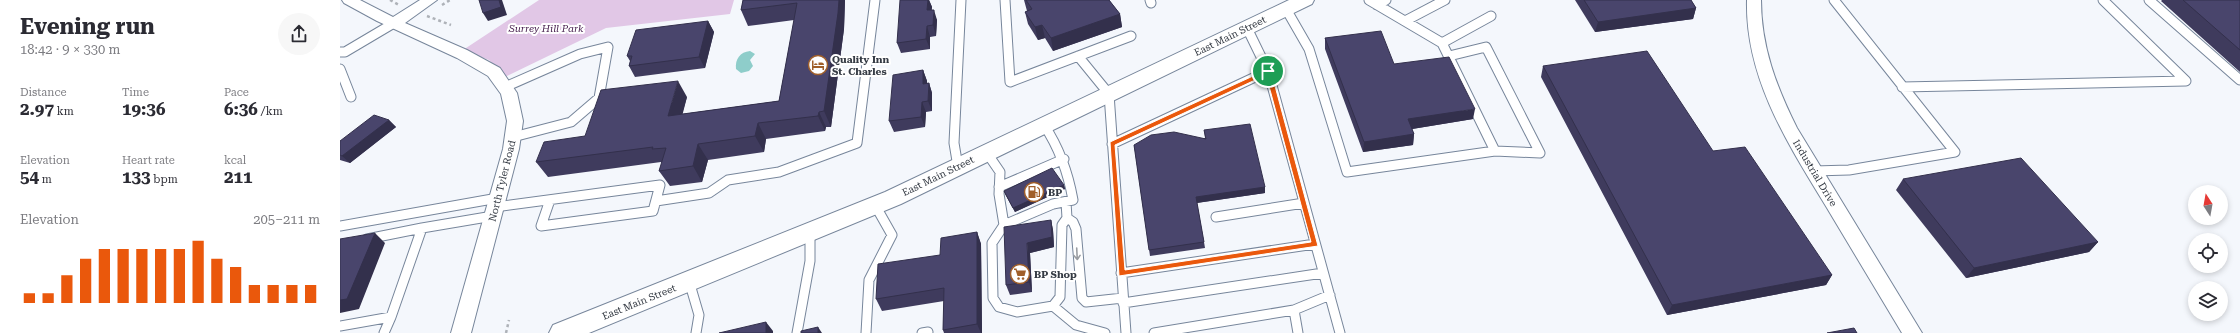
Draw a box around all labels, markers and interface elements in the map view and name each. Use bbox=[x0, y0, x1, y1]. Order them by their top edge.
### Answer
button: share bbox=[278, 13, 320, 55]
text: Evening run bbox=[20, 14, 155, 39]
street label: East Main Street bbox=[1192, 14, 1268, 58]
park label: Surrey Hill Park bbox=[508, 23, 584, 34]
text: 18:42 · 9 × 330 m bbox=[20, 42, 120, 57]
hotel icon: Quality Inn St. Charles bbox=[807, 54, 829, 76]
place label: Quality Inn St. Charles bbox=[832, 54, 890, 77]
pin bbox=[1251, 54, 1285, 88]
icon: arrive bbox=[1257, 60, 1279, 82]
text: Distance bbox=[20, 86, 67, 99]
text: Time bbox=[122, 86, 149, 99]
text: Pace bbox=[224, 86, 249, 99]
text: 2.97 bbox=[20, 99, 54, 119]
text: 19:36 bbox=[122, 99, 165, 119]
text: 6:36 bbox=[224, 99, 258, 119]
text: km bbox=[54, 105, 74, 118]
text: /km bbox=[258, 105, 283, 118]
street label: Industrial Drive bbox=[1791, 138, 1839, 209]
street label: North Tyler Road bbox=[487, 139, 518, 223]
text: Elevation bbox=[20, 154, 70, 167]
text: Heart rate bbox=[122, 154, 175, 167]
text: kcal bbox=[224, 154, 246, 167]
street label: East Main Street bbox=[900, 154, 976, 198]
text: 54 bbox=[20, 167, 39, 187]
text: 133 bbox=[122, 167, 151, 187]
text: 211 bbox=[224, 167, 253, 187]
text: m bbox=[39, 173, 52, 186]
text: bpm bbox=[151, 173, 178, 186]
fuel station icon: BP bbox=[1023, 181, 1045, 203]
north arrow bbox=[2188, 185, 2228, 225]
map controls bbox=[2188, 185, 2228, 321]
place label: BP bbox=[1048, 187, 1062, 198]
text: Elevation bbox=[20, 212, 79, 227]
text: 205–211 m bbox=[253, 212, 320, 227]
button: locate bbox=[2188, 233, 2228, 273]
one-way arrow bbox=[1074, 247, 1081, 260]
supermarket icon: BP Shop bbox=[1009, 263, 1031, 285]
place label: BP Shop bbox=[1034, 269, 1077, 280]
button: layers bbox=[2188, 281, 2228, 321]
street label: East Main Street bbox=[601, 282, 678, 322]

